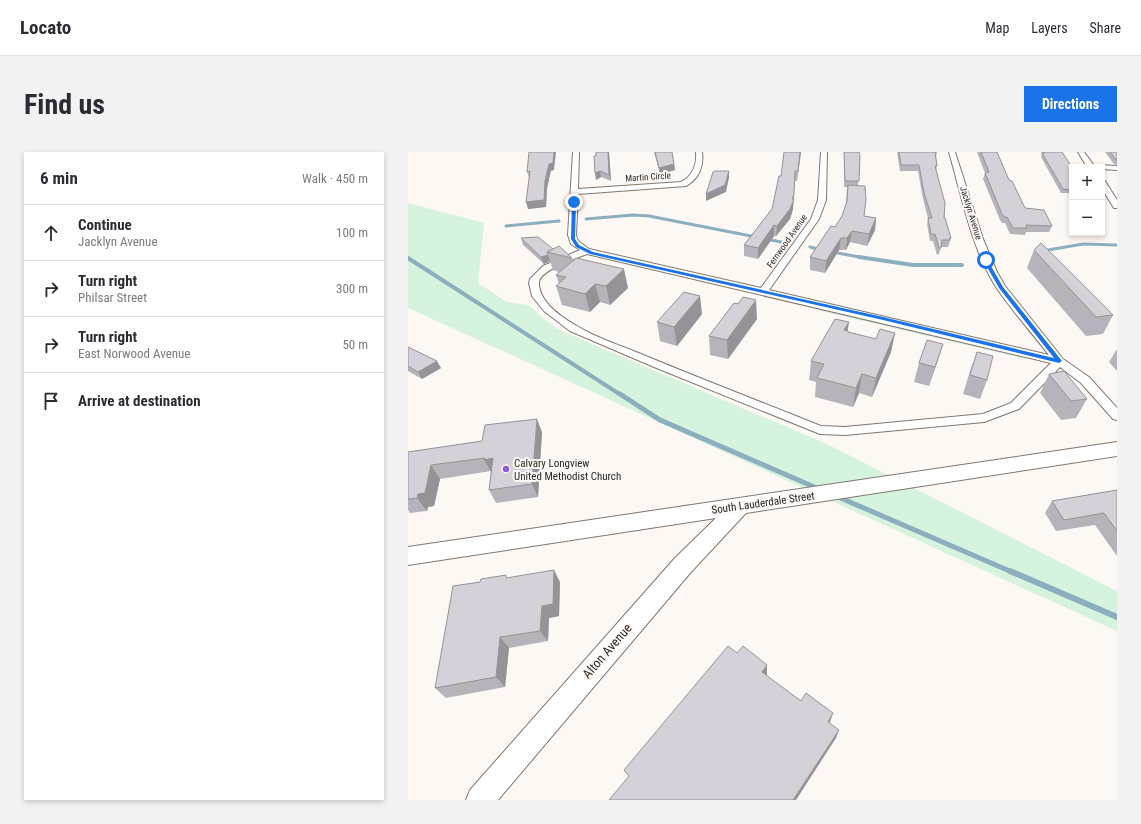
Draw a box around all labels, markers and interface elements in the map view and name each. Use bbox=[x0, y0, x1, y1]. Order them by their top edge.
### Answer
text: Locato bbox=[20, 16, 71, 39]
text: Map bbox=[985, 20, 1009, 36]
text: Layers bbox=[1031, 20, 1068, 36]
text: Share bbox=[1090, 20, 1121, 36]
button: Directions bbox=[1024, 86, 1117, 122]
text: Find us bbox=[24, 88, 105, 121]
map controls bbox=[1069, 164, 1105, 236]
button: + bbox=[1069, 164, 1105, 200]
text: 6 min bbox=[40, 168, 78, 188]
street label: Martin Circle bbox=[625, 170, 671, 184]
text: Walk · 450 m bbox=[302, 171, 368, 186]
street label: Jacklyn Avenue bbox=[958, 185, 984, 241]
route end bbox=[565, 193, 583, 211]
button: − bbox=[1069, 200, 1105, 236]
street label: Fernwood Avenue bbox=[765, 212, 809, 270]
text: Continue bbox=[78, 216, 132, 234]
icon: ahead bbox=[40, 222, 62, 244]
text: 100 m bbox=[336, 225, 368, 240]
text: Jacklyn Avenue bbox=[78, 234, 157, 249]
route start bbox=[977, 251, 995, 269]
text: Turn right bbox=[78, 272, 137, 290]
icon: right bbox=[40, 278, 62, 300]
text: 300 m bbox=[336, 281, 368, 296]
text: Philsar Street bbox=[78, 290, 147, 305]
text: Turn right bbox=[78, 328, 137, 346]
icon: right bbox=[40, 334, 62, 356]
text: 50 m bbox=[342, 337, 368, 352]
text: East Norwood Avenue bbox=[78, 346, 190, 361]
icon: arrive bbox=[40, 390, 62, 412]
text: Arrive at destination bbox=[78, 392, 201, 410]
place label: Calvary Longview United Methodist Church bbox=[514, 457, 621, 483]
marker: Calvary Longview United Methodist Church bbox=[501, 464, 511, 474]
street label: South Lauderdale Street bbox=[711, 489, 815, 517]
street label: Alton Avenue bbox=[579, 621, 635, 681]

